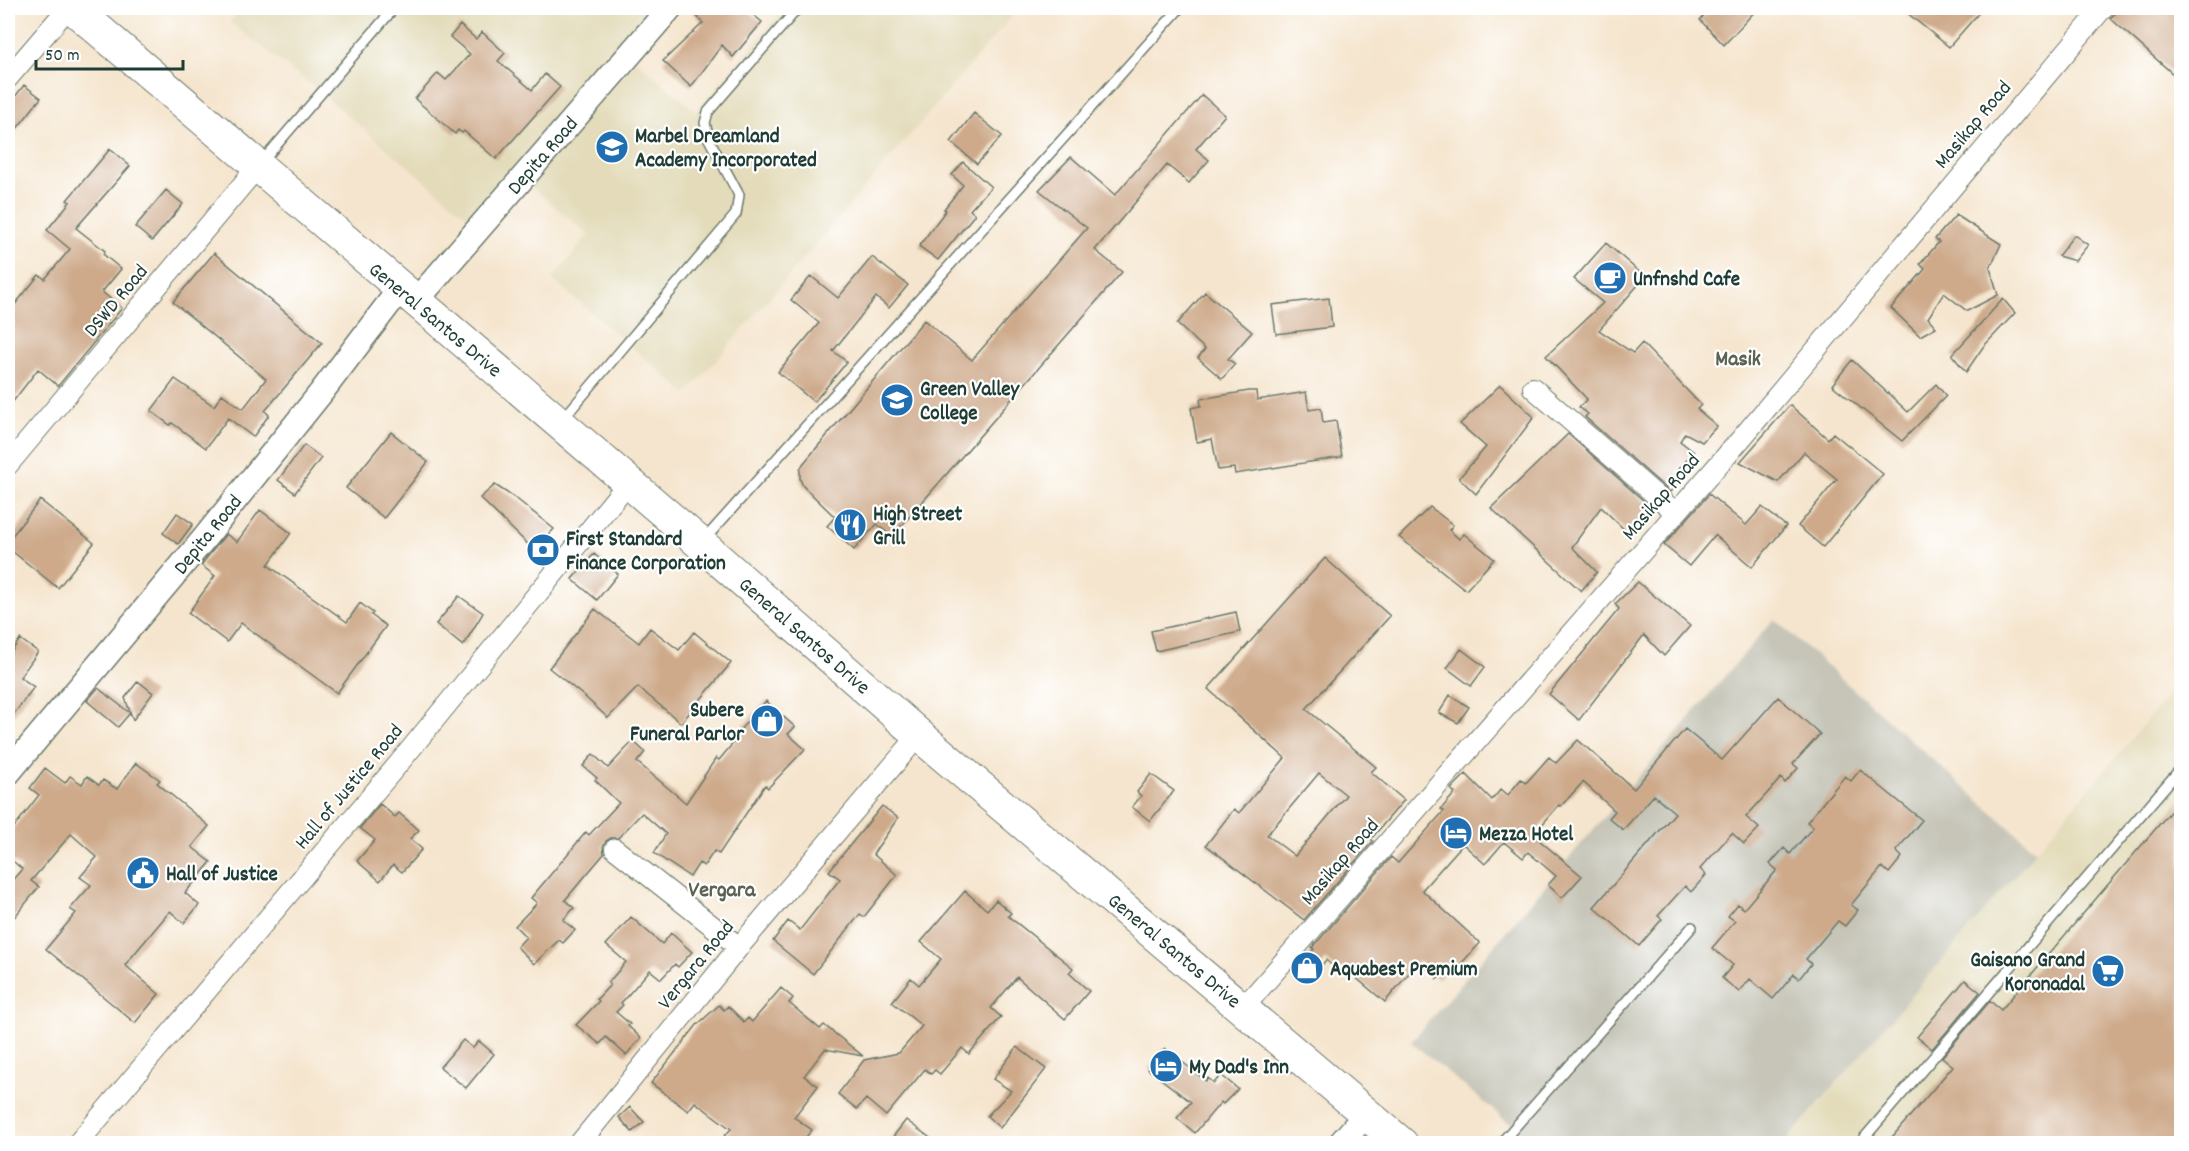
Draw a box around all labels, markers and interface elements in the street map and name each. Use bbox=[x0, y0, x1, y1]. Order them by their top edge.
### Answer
scale bar bbox=[36, 33, 183, 71]
text: 50 m bbox=[45, 44, 80, 69]
street label: Masikap Road bbox=[1928, 75, 2020, 177]
street label: Depita Road bbox=[502, 111, 587, 203]
place label: Marbel Dreamland Academy Incorporated bbox=[635, 123, 817, 177]
school or university icon: Marbel Dreamland Academy Incorporated bbox=[594, 129, 630, 165]
street label: General Santos Drive bbox=[361, 256, 507, 386]
street label: DSWD Road bbox=[78, 259, 157, 345]
cafe icon: Unfnshd Cafe bbox=[1592, 260, 1628, 296]
place label: Unfnshd Cafe bbox=[1633, 266, 1740, 296]
district label: Masik bbox=[1715, 345, 1761, 376]
place label: Green Valley College bbox=[920, 376, 1021, 430]
school or university icon: Green Valley College bbox=[879, 382, 915, 418]
street label: Masikap Road bbox=[1616, 448, 1709, 548]
street label: Depita Road bbox=[168, 489, 251, 582]
place label: High Street Grill bbox=[873, 501, 963, 555]
restaurant icon: High Street Grill bbox=[832, 507, 868, 543]
place label: First Standard Finance Corporation bbox=[566, 526, 726, 580]
bank icon: First Standard Finance Corporation bbox=[525, 532, 561, 568]
street label: General Santos Drive bbox=[730, 571, 876, 703]
place label: Subere Funeral Parlor bbox=[630, 697, 745, 751]
shop icon: Subere Funeral Parlor bbox=[749, 703, 785, 739]
street label: Hall of Justice Road bbox=[289, 719, 412, 857]
street label: Masikap Road bbox=[1295, 813, 1388, 913]
hotel icon: Mezza Hotel bbox=[1438, 815, 1474, 851]
place label: Mezza Hotel bbox=[1479, 821, 1574, 851]
public building icon: Hall of Justice bbox=[125, 855, 161, 891]
place label: Hall of Justice bbox=[166, 861, 278, 891]
district label: Vergara bbox=[689, 876, 756, 907]
street label: General Santos Drive bbox=[1100, 887, 1246, 1017]
street label: Vergara Road bbox=[652, 915, 743, 1017]
place label: Gaisano Grand Koronadal bbox=[1970, 947, 2086, 1001]
shop icon: Aquabest Premium bbox=[1289, 950, 1325, 986]
supermarket icon: Gaisano Grand Koronadal bbox=[2090, 953, 2126, 989]
place label: Aquabest Premium bbox=[1330, 956, 1478, 986]
hotel icon: My Dad's Inn bbox=[1148, 1048, 1184, 1084]
place label: My Dad's Inn bbox=[1189, 1054, 1289, 1084]

